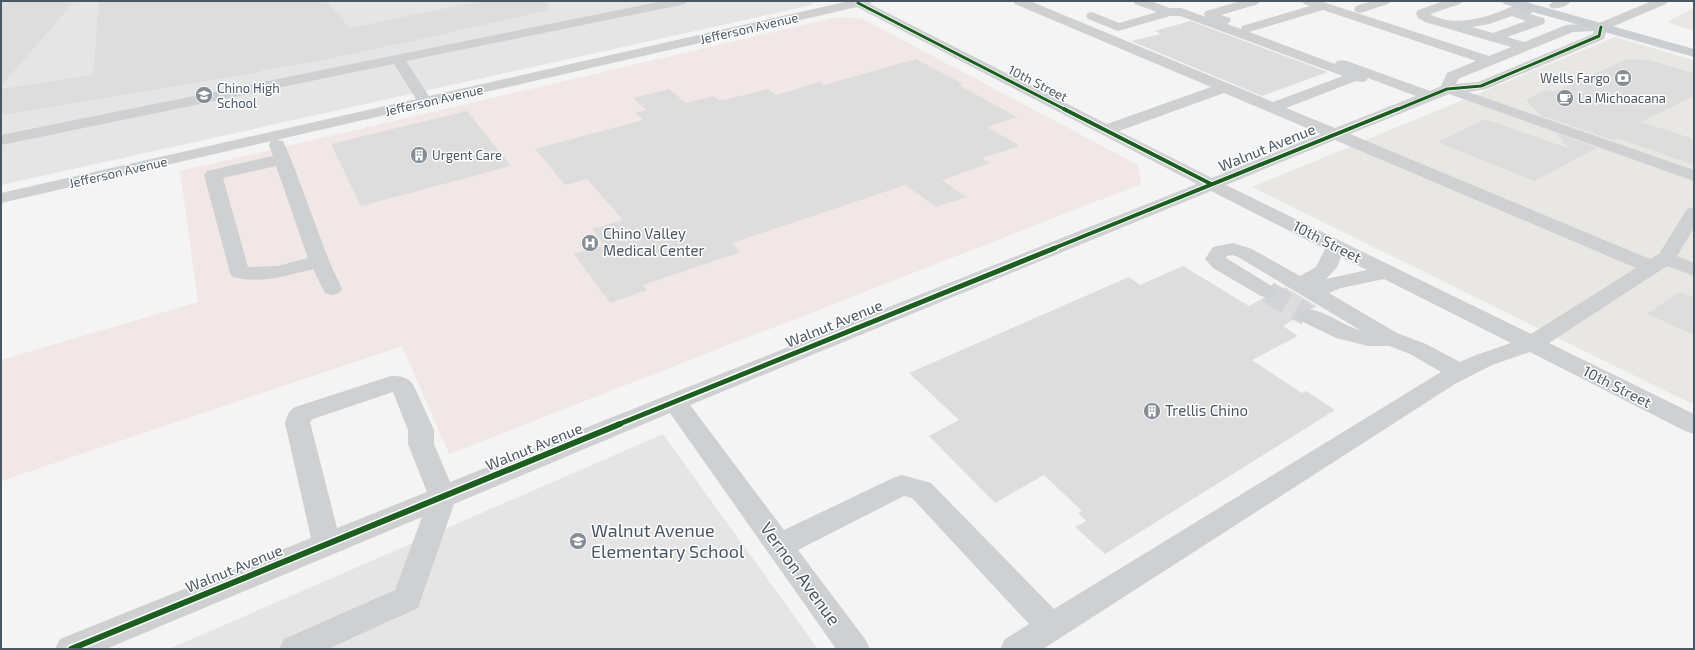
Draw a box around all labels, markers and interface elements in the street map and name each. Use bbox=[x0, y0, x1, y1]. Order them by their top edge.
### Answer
street label: Jefferson Avenue bbox=[698, 9, 800, 47]
street label: 10th Street bbox=[1006, 61, 1070, 105]
bank icon: Wells Fargo bbox=[1613, 68, 1633, 88]
place label: Wells Fargo bbox=[1540, 70, 1610, 86]
place label: Chino High School bbox=[217, 80, 280, 111]
street label: Jefferson Avenue bbox=[383, 81, 485, 119]
school or university icon: Chino High School bbox=[194, 85, 214, 105]
cafe icon: La Michoacana bbox=[1555, 88, 1575, 108]
place label: La Michoacana bbox=[1578, 90, 1666, 106]
street label: Walnut Avenue bbox=[1216, 119, 1318, 175]
building icon: Urgent Care bbox=[409, 145, 429, 165]
place label: Urgent Care bbox=[432, 147, 502, 163]
street label: Jefferson Avenue bbox=[67, 153, 169, 191]
street label: 10th Street bbox=[1290, 216, 1365, 266]
place label: Chino Valley Medical Center bbox=[603, 224, 705, 259]
hospital icon: Chino Valley Medical Center bbox=[580, 233, 600, 253]
street label: Walnut Avenue bbox=[783, 295, 885, 351]
street label: 10th Street bbox=[1580, 361, 1655, 411]
building icon: Trellis Chino bbox=[1142, 401, 1162, 421]
place label: Trellis Chino bbox=[1165, 401, 1248, 419]
street label: Walnut Avenue bbox=[483, 418, 585, 474]
street label: Vernon Avenue bbox=[756, 518, 846, 629]
place label: Walnut Avenue Elementary School bbox=[591, 519, 745, 562]
school or university icon: Walnut Avenue Elementary School bbox=[568, 531, 588, 551]
street label: Walnut Avenue bbox=[183, 540, 285, 596]

